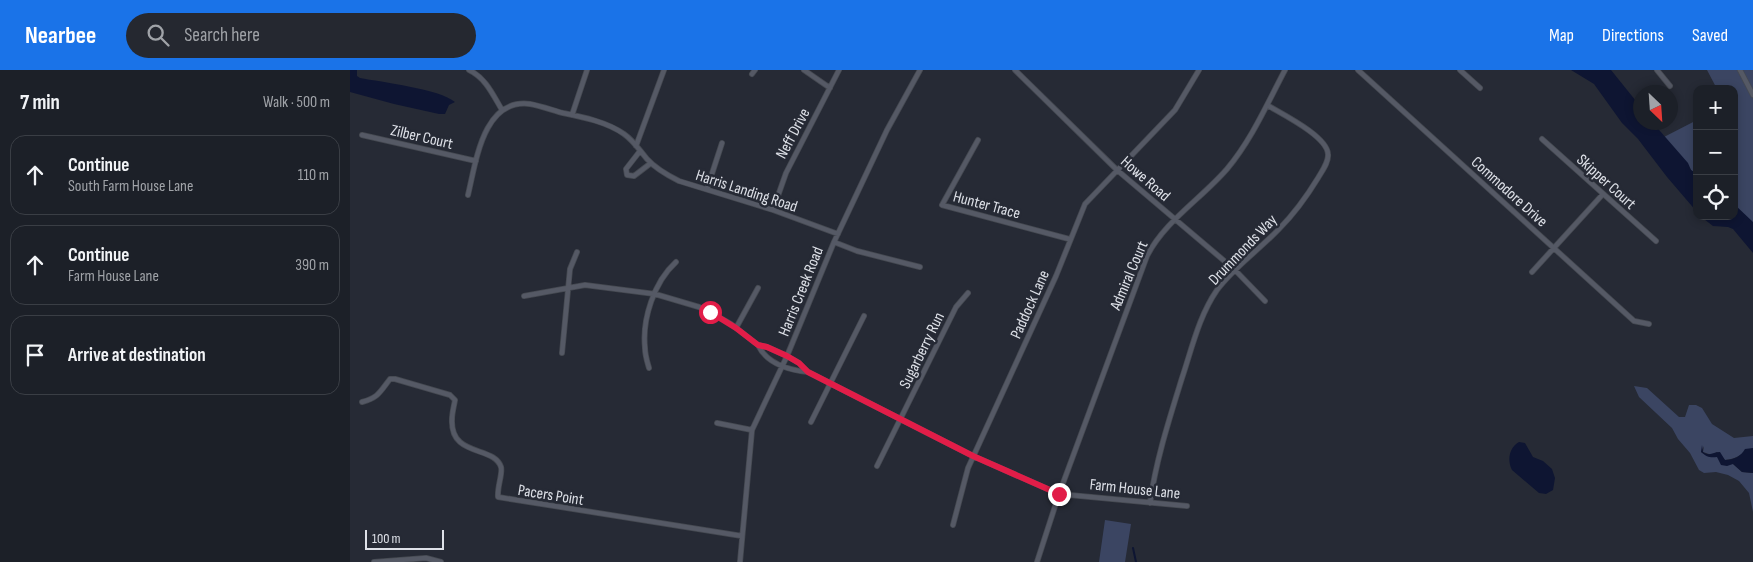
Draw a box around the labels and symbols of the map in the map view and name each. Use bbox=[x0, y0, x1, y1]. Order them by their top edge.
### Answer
north arrow bbox=[1633, 85, 1678, 130]
street label: Neff Drive bbox=[772, 105, 814, 162]
street label: Zilber Court bbox=[389, 121, 455, 154]
street label: Skipper Court bbox=[1572, 151, 1640, 214]
street label: Howe Road bbox=[1116, 153, 1174, 206]
street label: Commodore Drive bbox=[1467, 153, 1551, 231]
street label: Harris Landing Road bbox=[693, 166, 800, 217]
street label: Hunter Trace bbox=[951, 187, 1022, 224]
street label: Drummonds Way bbox=[1205, 211, 1281, 289]
street label: Admiral Court bbox=[1106, 238, 1152, 314]
street label: Harris Creek Road bbox=[775, 244, 828, 339]
street label: Paddock Lane bbox=[1007, 267, 1054, 342]
route start bbox=[699, 301, 722, 324]
street label: Sugarberry Run bbox=[896, 309, 949, 392]
street label: Farm House Lane bbox=[1089, 475, 1181, 504]
street label: Pacers Point bbox=[517, 481, 585, 510]
route end bbox=[1048, 483, 1071, 506]
scale bar bbox=[365, 527, 444, 550]

